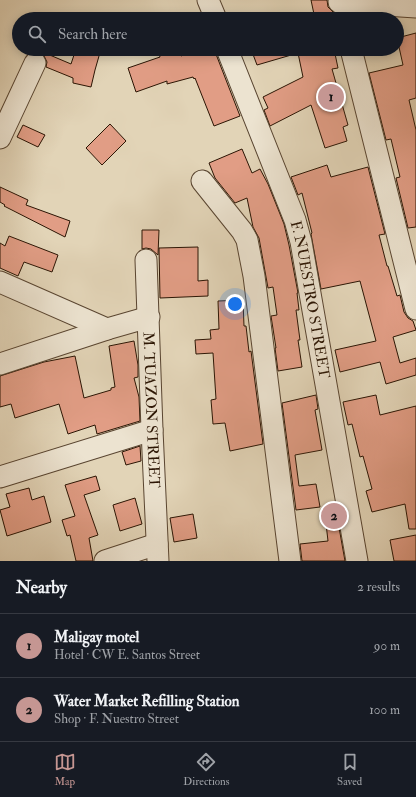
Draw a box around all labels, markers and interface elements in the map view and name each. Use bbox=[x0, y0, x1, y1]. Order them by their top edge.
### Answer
search box bbox=[12, 12, 404, 56]
icon: search bbox=[26, 23, 48, 45]
text: Search here bbox=[58, 25, 127, 44]
pin: 1 bbox=[318, 82, 344, 112]
street label: F. NUESTRO STREET bbox=[286, 219, 334, 380]
your location bbox=[225, 294, 245, 314]
street label: M. TUAZON STREET bbox=[139, 332, 164, 488]
pin: 2 bbox=[321, 501, 347, 531]
text: Nearby bbox=[16, 577, 67, 598]
text: 2 results bbox=[357, 579, 400, 595]
text: Maligay motel bbox=[54, 628, 139, 647]
text: 1 bbox=[27, 638, 31, 654]
text: 90 m bbox=[374, 638, 400, 654]
text: Hotel · CW E. Santos Street bbox=[54, 647, 200, 663]
text: Water Market Refilling Station bbox=[54, 692, 240, 711]
text: 2 bbox=[26, 702, 32, 718]
text: 100 m bbox=[369, 702, 400, 718]
text: Shop · F. Nuestro Street bbox=[54, 711, 179, 727]
tab: Map bbox=[54, 751, 76, 788]
tab: Directions bbox=[183, 751, 230, 788]
tab: Saved bbox=[337, 751, 362, 788]

